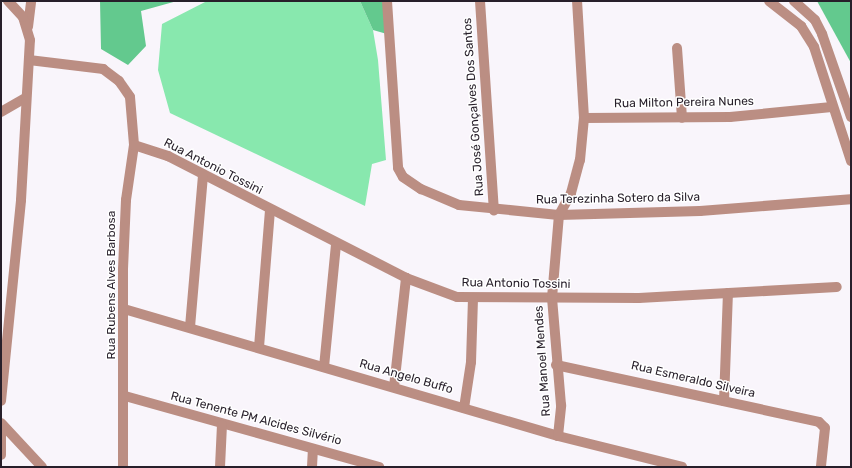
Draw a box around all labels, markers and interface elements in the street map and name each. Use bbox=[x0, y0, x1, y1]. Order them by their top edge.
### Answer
street label: Rua José Gonçalves Dos Santos bbox=[461, 17, 487, 197]
street label: Rua Milton Pereira Nunes bbox=[614, 95, 754, 111]
street label: Rua Antonio Tossini bbox=[161, 136, 265, 198]
street label: Rua Terezinha Sotero da Silva bbox=[536, 190, 700, 208]
street label: Rua Rubens Alves Barbosa bbox=[105, 210, 119, 360]
street label: Rua Antonio Tossini bbox=[461, 276, 571, 292]
street label: Rua Manoel Mendes bbox=[532, 305, 554, 417]
street label: Rua Angelo Buffo bbox=[357, 357, 455, 397]
street label: Rua Esmeraldo Silveira bbox=[630, 359, 756, 401]
street label: Rua Tenente PM Alcides Silvério bbox=[169, 389, 343, 449]

